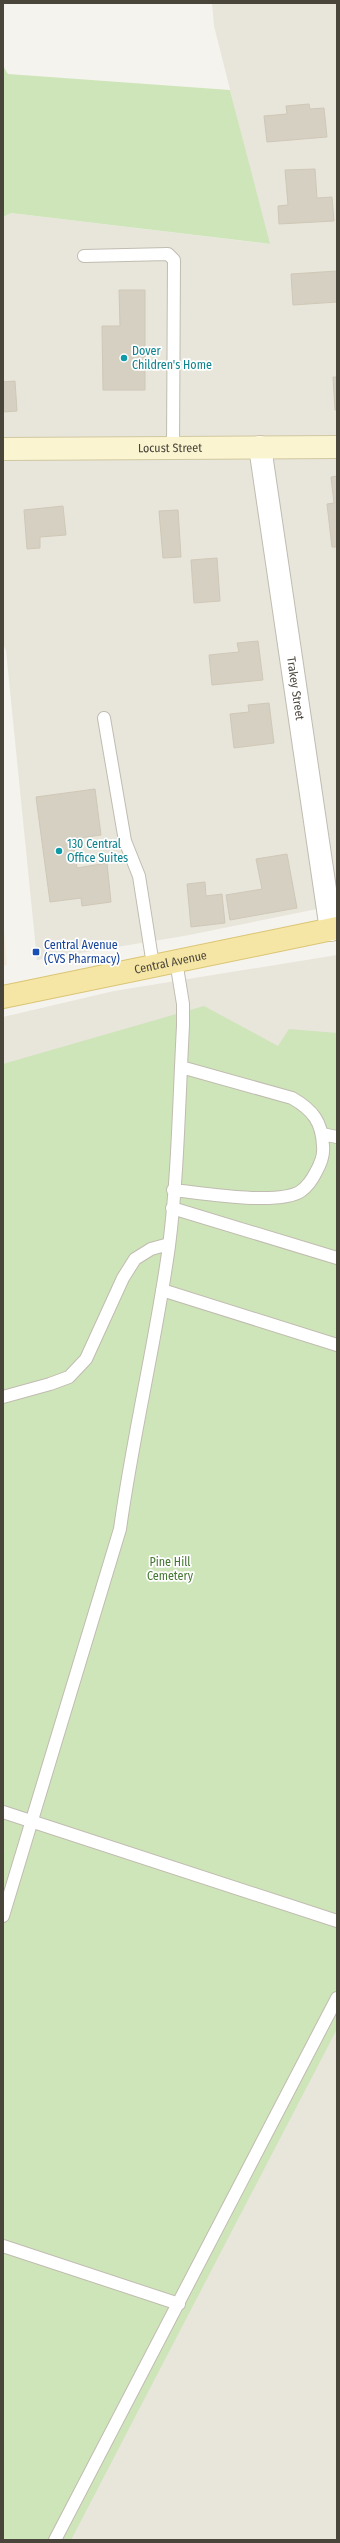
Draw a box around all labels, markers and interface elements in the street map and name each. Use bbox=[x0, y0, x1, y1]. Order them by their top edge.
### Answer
place label: Dover Children's Home bbox=[132, 344, 212, 372]
marker: Dover Children's Home bbox=[119, 353, 129, 363]
street label: Locust Street bbox=[138, 441, 202, 455]
street label: Trakey Street bbox=[284, 656, 307, 721]
place label: 130 Central Office Suites bbox=[67, 837, 128, 865]
marker: 130 Central Office Suites bbox=[54, 846, 64, 856]
place label: Central Avenue (CVS Pharmacy) bbox=[44, 938, 120, 966]
marker: Central Avenue (CVS Pharmacy) bbox=[31, 947, 41, 957]
street label: Central Avenue bbox=[133, 948, 208, 977]
park label: Pine Hill Cemetery bbox=[147, 1555, 194, 1583]

